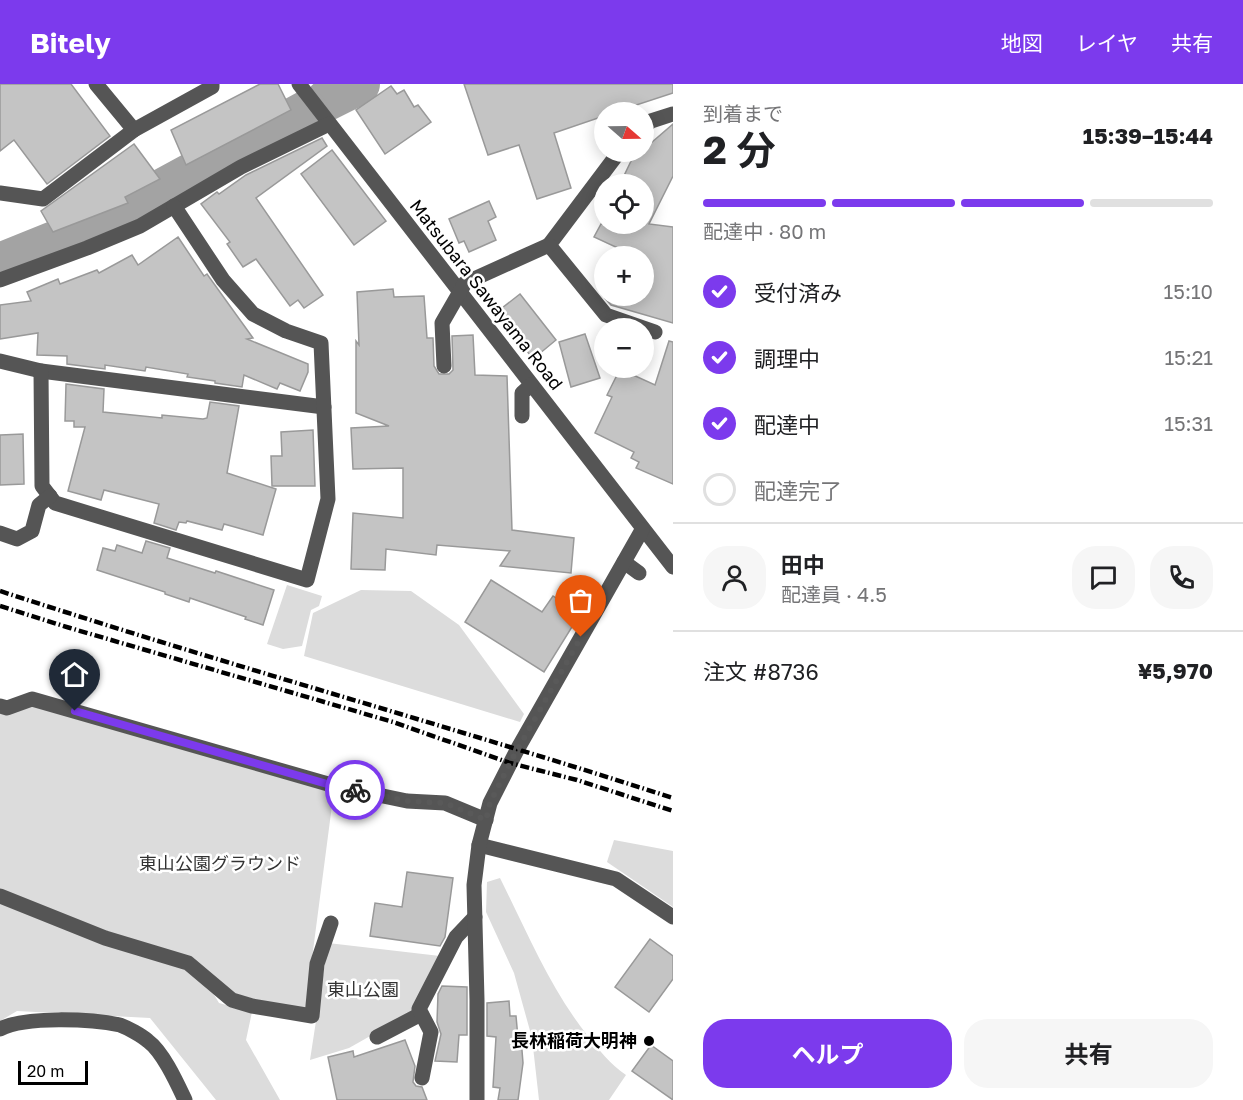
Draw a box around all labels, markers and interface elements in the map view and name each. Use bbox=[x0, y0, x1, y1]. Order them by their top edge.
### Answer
text: Bitely bbox=[30, 26, 111, 59]
text: 地図 bbox=[1001, 30, 1043, 56]
text: レイヤ bbox=[1076, 30, 1138, 56]
text: 共有 bbox=[1171, 30, 1213, 56]
text: 到着まで bbox=[703, 101, 783, 125]
north arrow bbox=[594, 102, 654, 162]
map controls bbox=[594, 102, 654, 378]
text: 15:39–15:44 bbox=[1083, 122, 1213, 149]
text: 2 分 bbox=[703, 126, 776, 173]
button: locate bbox=[594, 174, 654, 234]
street label: Matsubara Sawayama Road bbox=[406, 195, 568, 394]
text: 配達中 · 80 m bbox=[703, 219, 826, 243]
button: + bbox=[594, 246, 654, 306]
icon: check bbox=[703, 275, 736, 308]
text: 受付済み bbox=[754, 279, 842, 306]
text: 15:10 bbox=[1164, 279, 1213, 303]
button: − bbox=[594, 318, 654, 378]
icon: check bbox=[703, 341, 736, 374]
text: 調理中 bbox=[754, 345, 820, 372]
text: 15:21 bbox=[1164, 345, 1213, 369]
icon: check bbox=[703, 407, 736, 440]
text: 配達中 bbox=[754, 411, 820, 438]
text: 15:31 bbox=[1164, 411, 1213, 435]
text: 配達完了 bbox=[754, 477, 842, 504]
button: person bbox=[703, 546, 766, 609]
button: chat bbox=[1072, 546, 1135, 609]
button: phone bbox=[1150, 546, 1213, 609]
text: 田中 bbox=[781, 551, 825, 578]
pin bbox=[555, 575, 606, 637]
text: 配達員 · 4.5 bbox=[781, 582, 887, 606]
icon: bag bbox=[564, 584, 597, 617]
pin bbox=[49, 649, 100, 711]
text: ¥5,970 bbox=[1138, 657, 1213, 684]
icon: home bbox=[58, 658, 91, 691]
text: 注文 #8736 bbox=[703, 658, 819, 685]
courier bbox=[325, 760, 385, 820]
icon: bike bbox=[339, 774, 372, 807]
park label: 東山公園グラウンド bbox=[139, 852, 301, 874]
park label: 東山公園 bbox=[327, 978, 399, 1000]
button: ヘルプ bbox=[703, 1019, 952, 1088]
button: 共有 bbox=[964, 1019, 1213, 1088]
place label: 長林稲荷大明神 bbox=[511, 1029, 637, 1051]
marker: 長林稲荷大明神 bbox=[642, 1034, 656, 1048]
scale bar bbox=[18, 1058, 88, 1086]
text: 20 m bbox=[27, 1061, 64, 1081]

